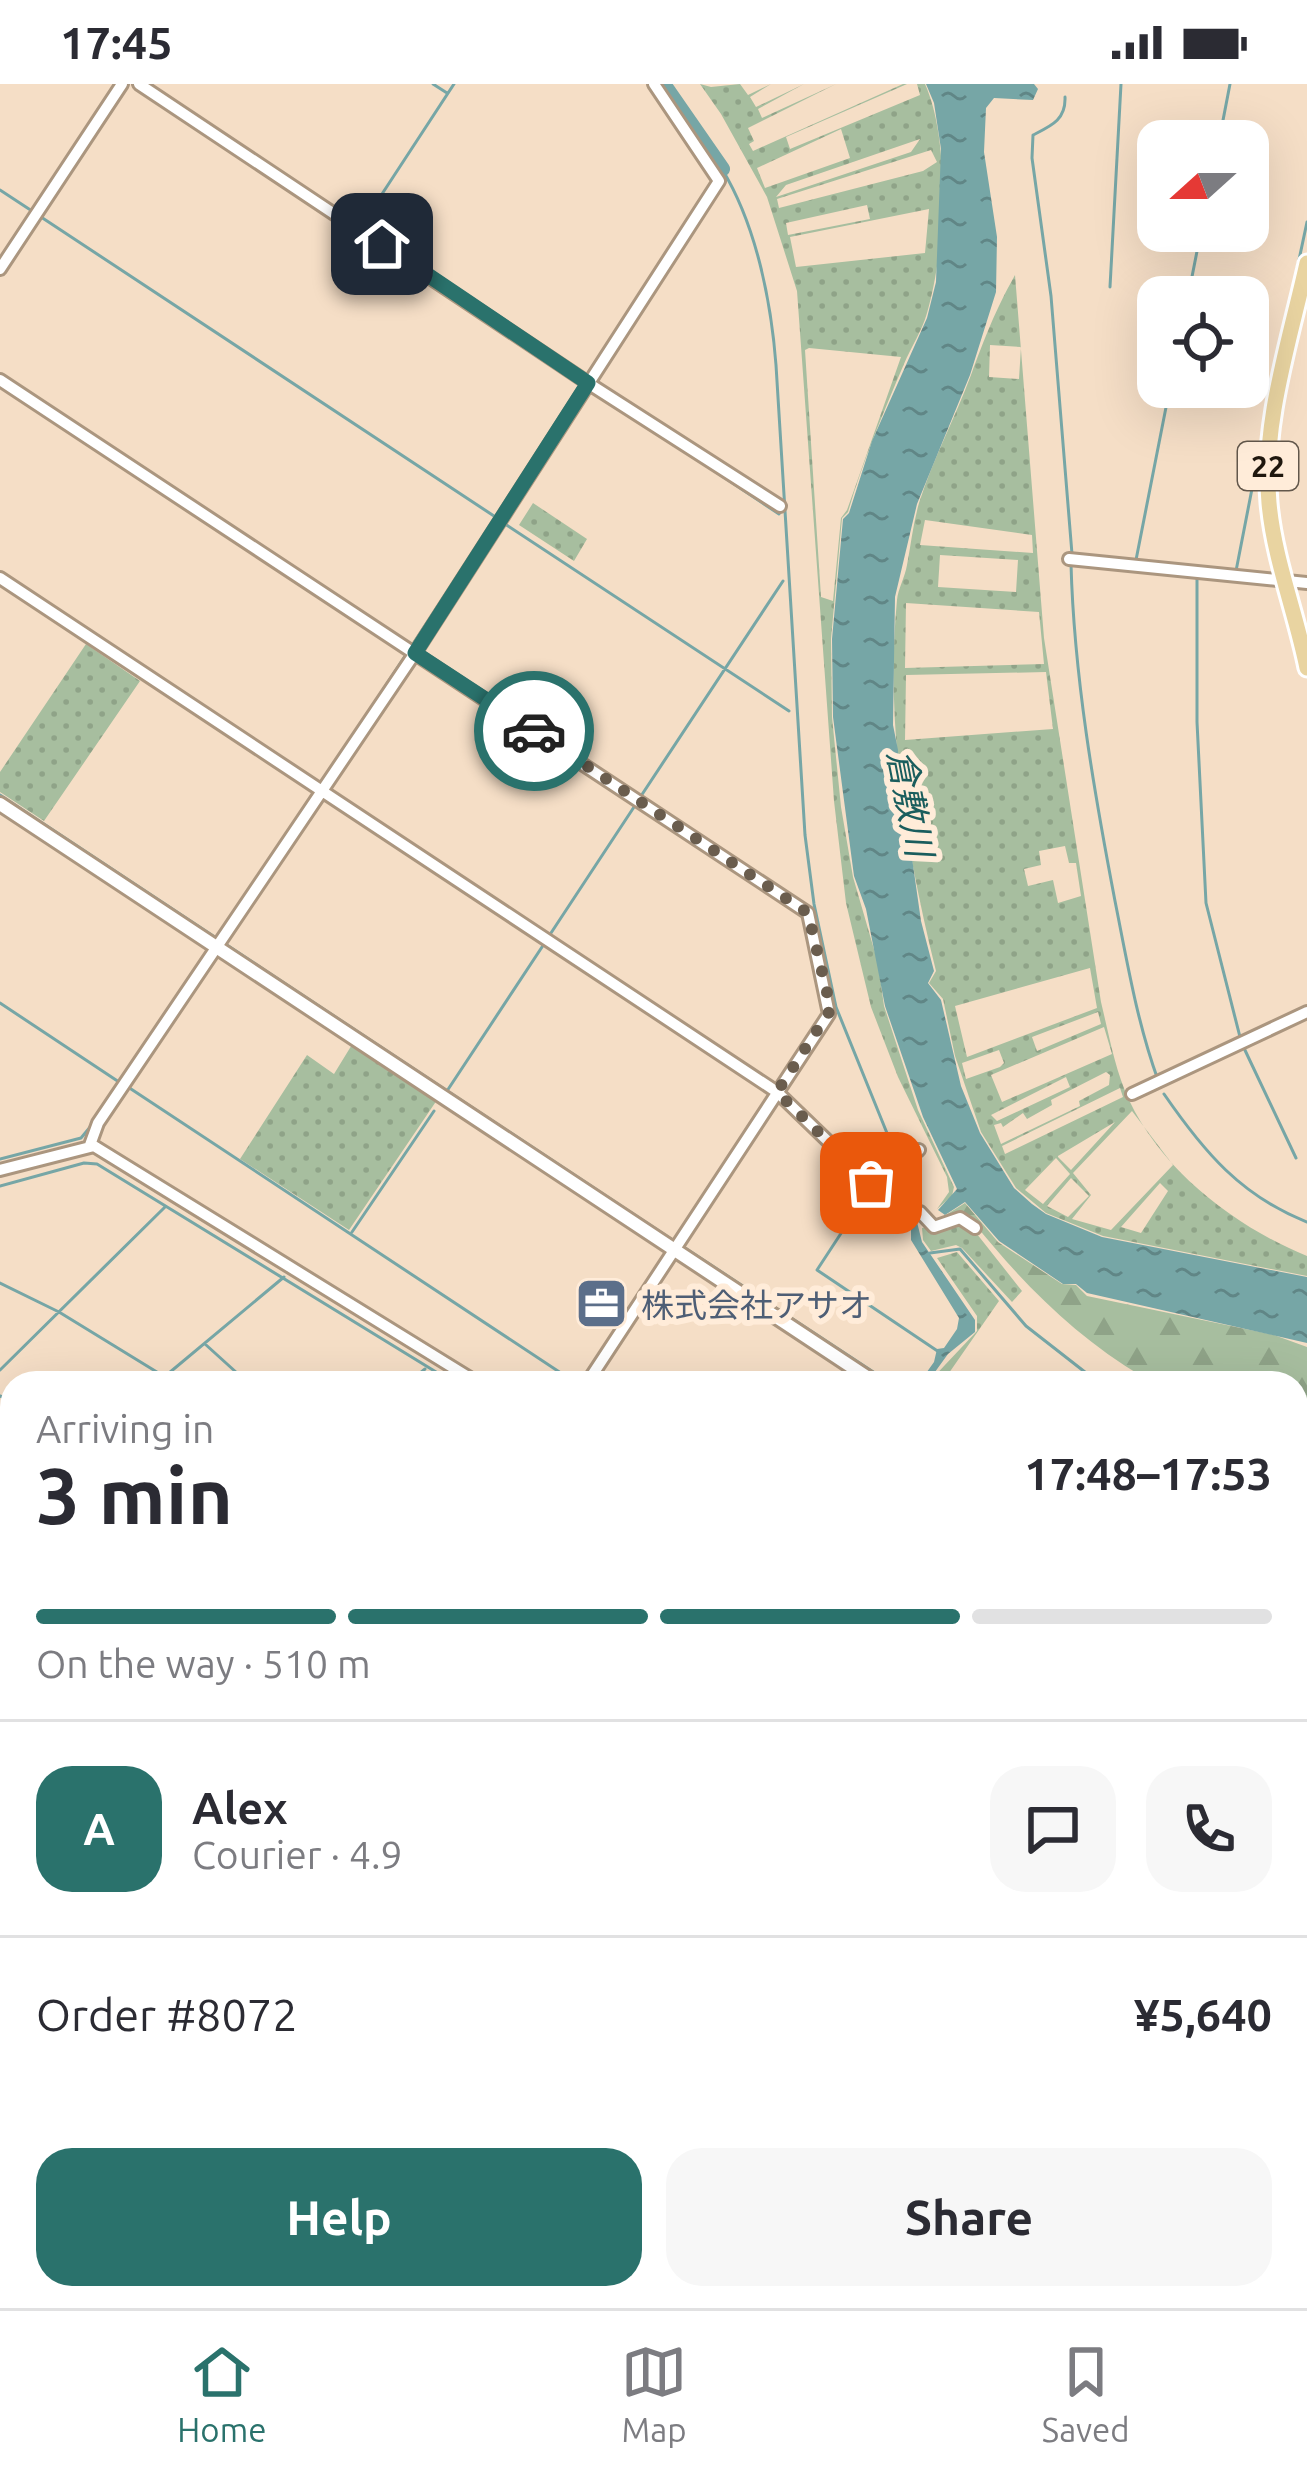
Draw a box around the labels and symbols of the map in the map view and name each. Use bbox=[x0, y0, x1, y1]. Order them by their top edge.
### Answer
north arrow bbox=[1137, 120, 1269, 252]
pin bbox=[331, 193, 433, 295]
road number: 22 bbox=[1238, 442, 1298, 490]
courier bbox=[474, 671, 594, 791]
water label: 倉敷川 bbox=[881, 746, 942, 864]
pin bbox=[820, 1132, 922, 1234]
office icon: 株式会社アサオ bbox=[574, 1276, 630, 1332]
place label: 株式会社アサオ bbox=[641, 1286, 872, 1323]

